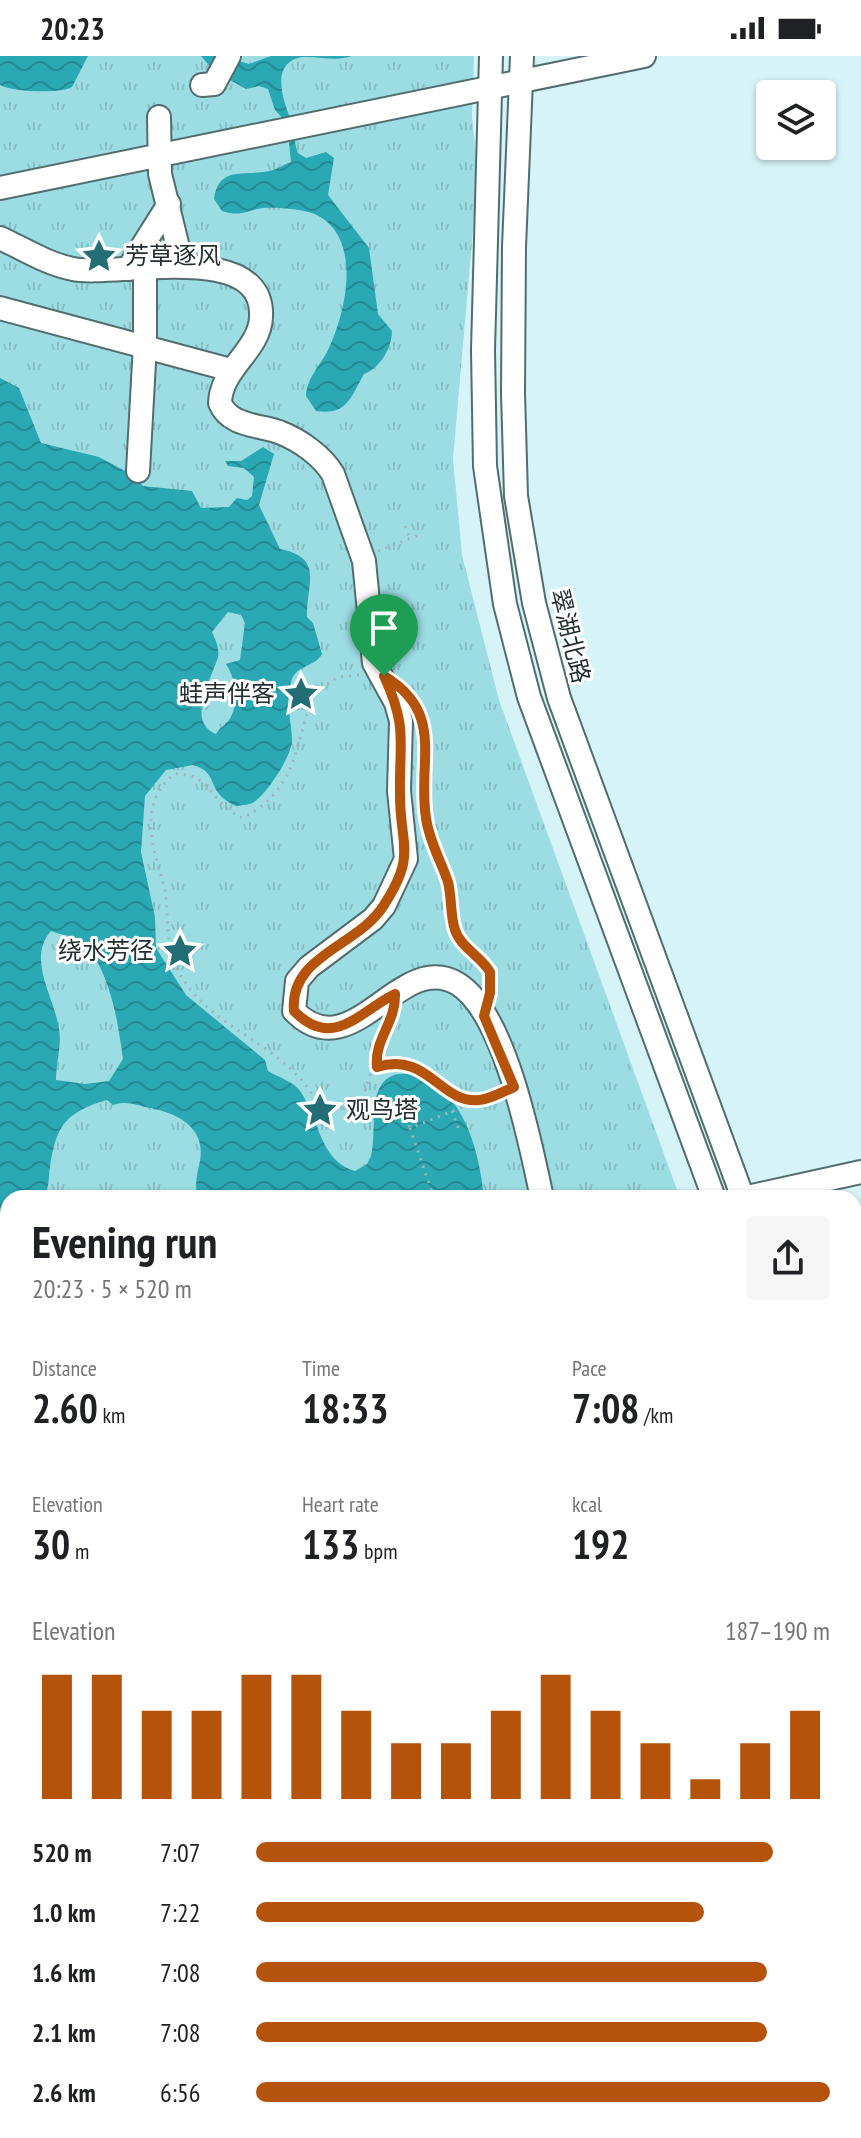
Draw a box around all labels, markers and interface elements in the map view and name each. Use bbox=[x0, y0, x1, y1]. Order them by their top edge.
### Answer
text: 20:23 bbox=[40, 9, 105, 48]
map controls bbox=[756, 80, 836, 160]
button: layers bbox=[756, 80, 836, 160]
place icon: 芳草逐风 bbox=[80, 237, 118, 275]
place label: 芳草逐风 bbox=[125, 240, 221, 271]
street label: 翠湖北路 bbox=[544, 586, 597, 686]
pin bbox=[350, 594, 418, 676]
icon: arrive bbox=[362, 606, 406, 650]
place icon: 蛙声伴客 bbox=[282, 675, 320, 713]
place label: 蛙声伴客 bbox=[179, 678, 275, 709]
place icon: 绕水芳径 bbox=[161, 932, 199, 970]
place label: 绕水芳径 bbox=[58, 935, 154, 966]
place icon: 观鸟塔 bbox=[301, 1091, 339, 1129]
place label: 观鸟塔 bbox=[346, 1094, 418, 1125]
text: Evening run bbox=[32, 1213, 217, 1270]
button: share bbox=[746, 1216, 830, 1300]
text: 20:23 · 5 × 520 m bbox=[32, 1272, 192, 1305]
text: Distance bbox=[32, 1354, 97, 1382]
text: Time bbox=[302, 1354, 340, 1382]
text: Pace bbox=[572, 1354, 607, 1382]
text: 2.60 bbox=[32, 1382, 98, 1434]
text: 18:33 bbox=[302, 1382, 389, 1434]
text: 7:08 bbox=[572, 1382, 639, 1434]
text: km bbox=[98, 1401, 125, 1429]
text: /km bbox=[639, 1401, 673, 1429]
text: Elevation bbox=[32, 1490, 103, 1518]
text: Heart rate bbox=[302, 1490, 379, 1518]
text: kcal bbox=[572, 1490, 602, 1518]
text: 30 bbox=[32, 1518, 70, 1570]
text: 133 bbox=[302, 1518, 359, 1570]
text: 192 bbox=[572, 1518, 629, 1570]
text: m bbox=[70, 1537, 89, 1565]
text: bpm bbox=[359, 1537, 397, 1565]
text: Elevation bbox=[32, 1614, 115, 1647]
text: 187–190 m bbox=[725, 1614, 830, 1647]
text: 520 m bbox=[32, 1836, 92, 1869]
text: 7:07 bbox=[160, 1836, 200, 1869]
text: 1.0 km bbox=[32, 1896, 96, 1929]
text: 7:22 bbox=[160, 1896, 200, 1929]
text: 1.6 km bbox=[32, 1956, 96, 1989]
text: 7:08 bbox=[160, 1956, 200, 1989]
text: 2.1 km bbox=[32, 2016, 96, 2049]
text: 7:08 bbox=[160, 2016, 200, 2049]
text: 2.6 km bbox=[32, 2076, 96, 2109]
text: 6:56 bbox=[160, 2076, 200, 2109]

